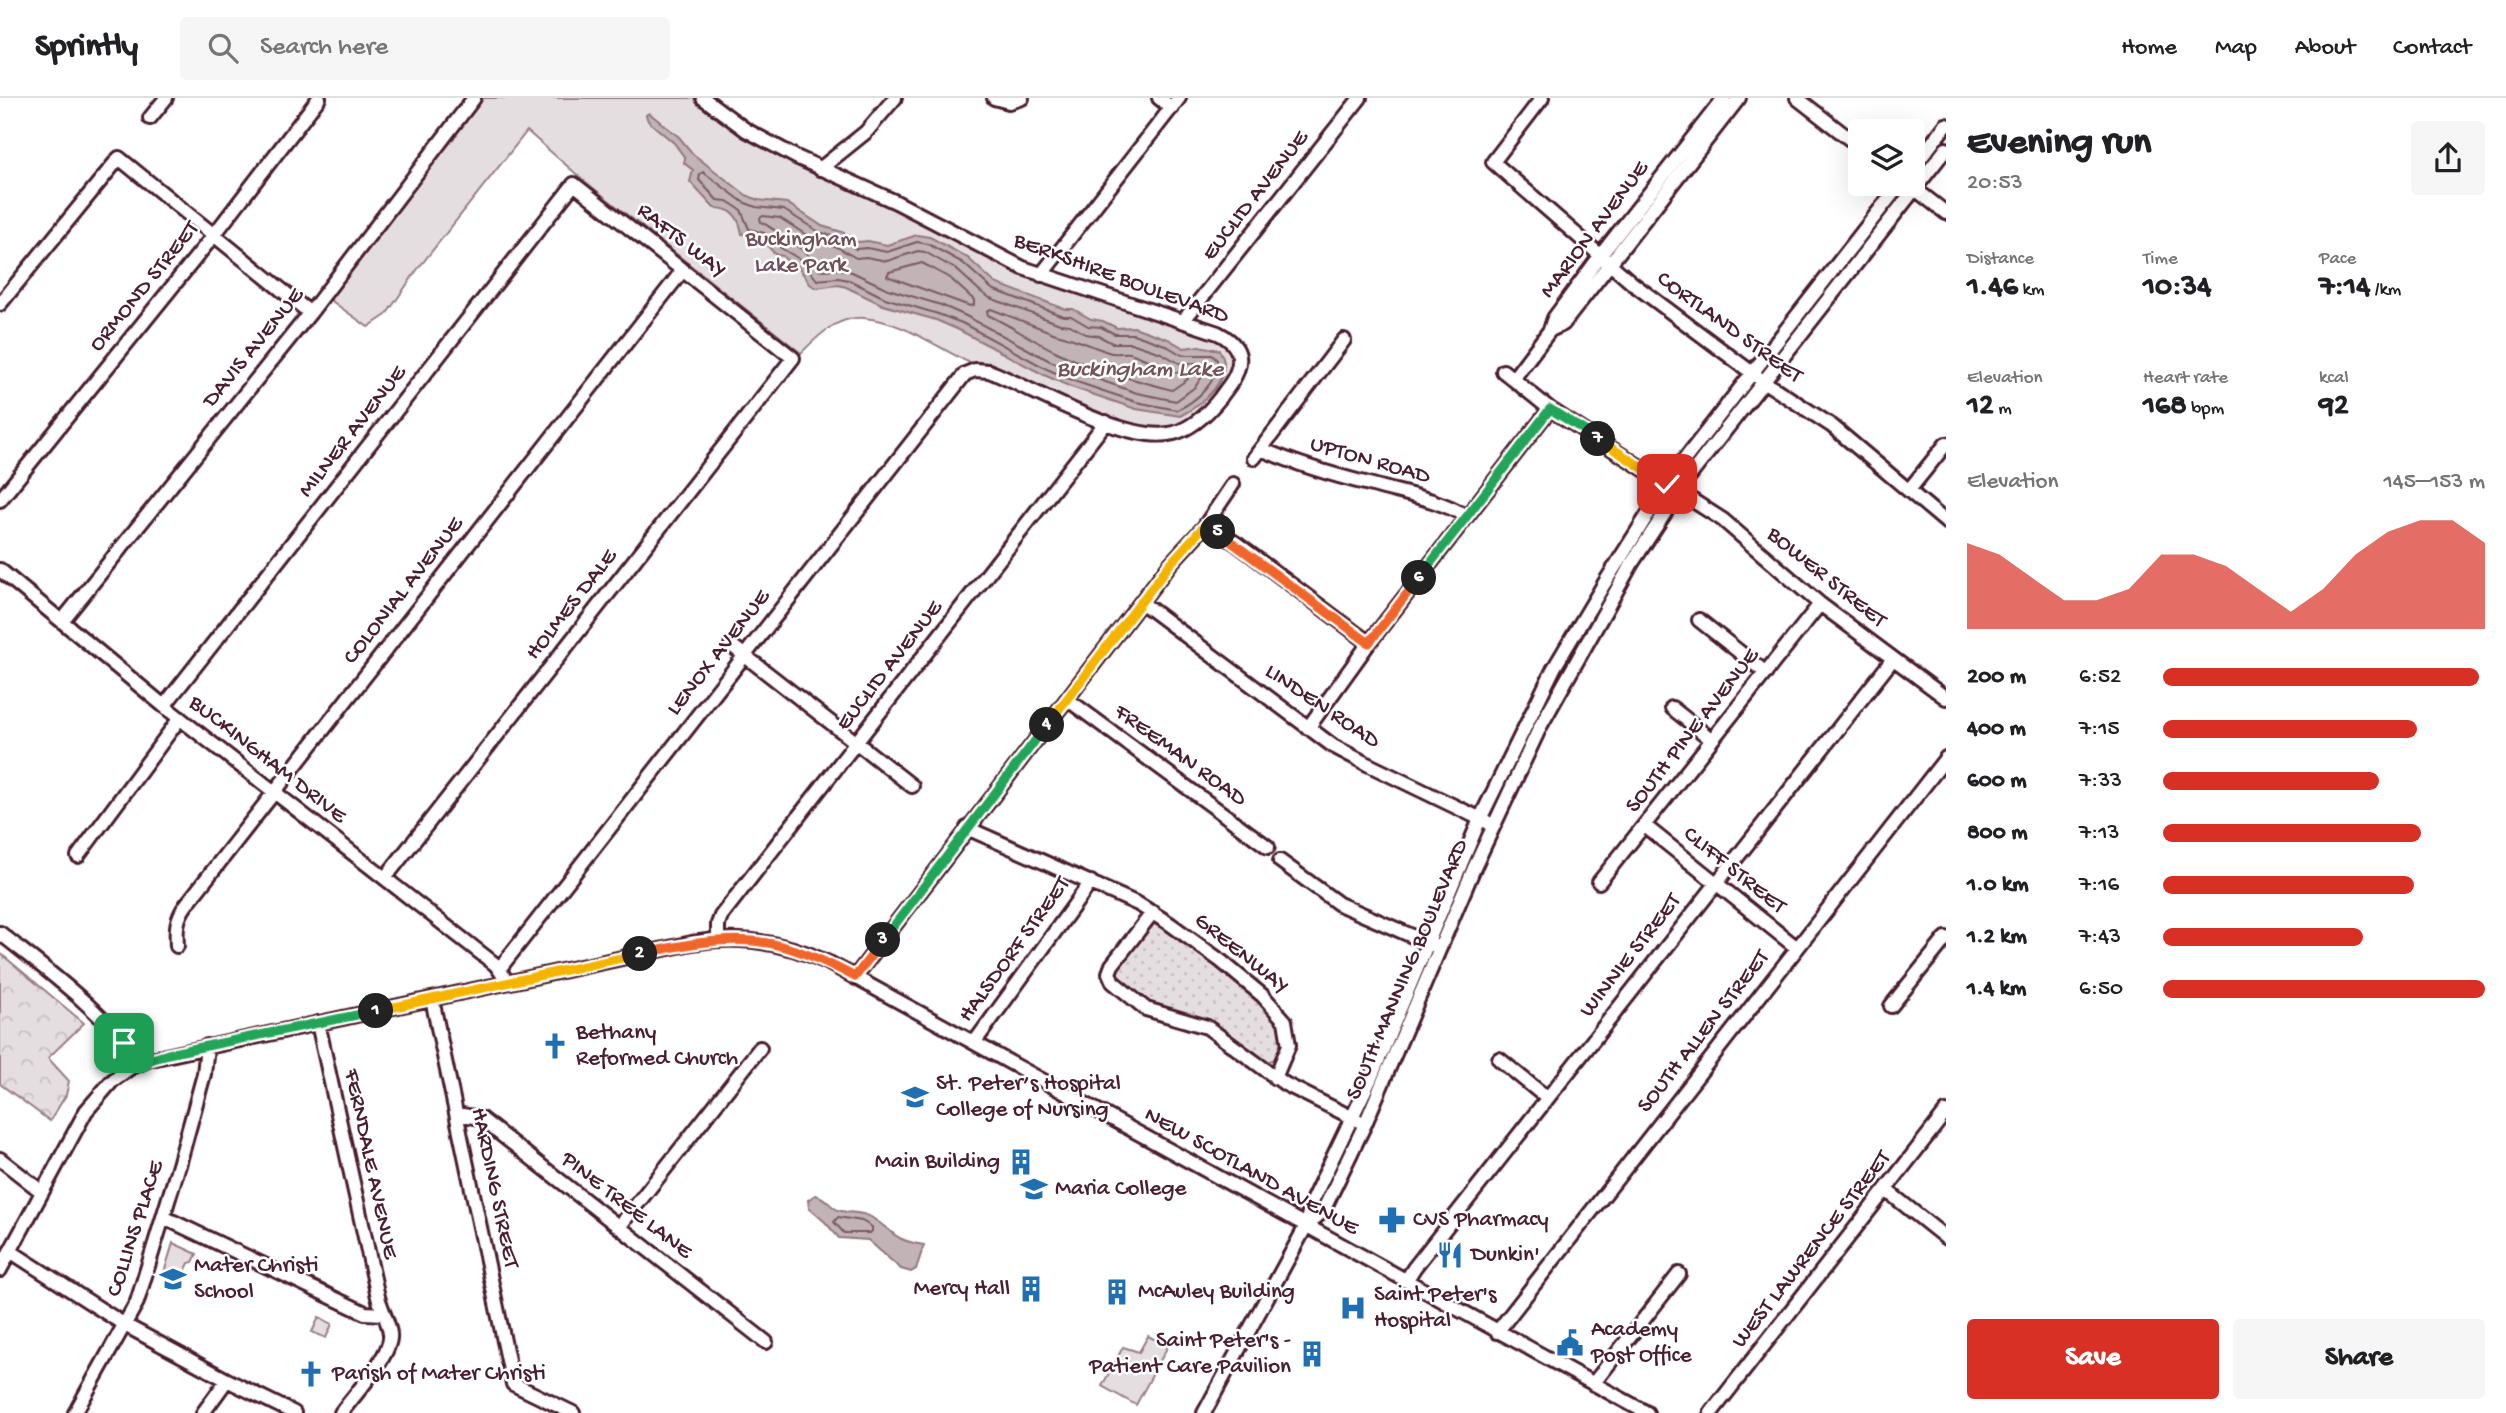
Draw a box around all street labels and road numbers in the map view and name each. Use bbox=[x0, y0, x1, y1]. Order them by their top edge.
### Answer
street label: EUCLID AVENUE bbox=[1197, 124, 1316, 266]
street label: MARION AVENUE bbox=[1535, 155, 1656, 304]
street label: RAFTS WAY bbox=[631, 198, 731, 284]
street label: ORMOND STREET bbox=[84, 215, 207, 358]
street label: BERKSHIRE BOULEVARD bbox=[1009, 227, 1233, 331]
street label: CORTLAND STREET bbox=[1651, 266, 1808, 391]
street label: DAVIS AVENUE bbox=[196, 281, 312, 415]
street label: MILNER AVENUE bbox=[293, 359, 414, 503]
street label: UPTON ROAD bbox=[1307, 431, 1434, 491]
street label: COLONIAL AVENUE bbox=[338, 511, 471, 670]
street label: BOWER STREET bbox=[1760, 521, 1892, 635]
street label: HOLMES DALE bbox=[520, 543, 625, 666]
street label: LENOX AVENUE bbox=[661, 583, 778, 721]
street label: EUCLID AVENUE bbox=[831, 594, 950, 736]
street label: SOUTH PINE AVENUE bbox=[1620, 642, 1767, 819]
street label: LINDEN ROAD bbox=[1259, 659, 1386, 756]
street label: BUCKINGHAM DRIVE bbox=[182, 689, 353, 831]
street label: FREEMAN ROAD bbox=[1108, 698, 1252, 814]
street label: CLIFF STREET bbox=[1677, 821, 1792, 921]
street label: SOUTH MANNING BOULEVARD bbox=[1341, 835, 1476, 1104]
street label: HALSDORF STREET bbox=[953, 871, 1077, 1028]
street label: WINNIE STREET bbox=[1574, 888, 1688, 1023]
street label: GREENWAY bbox=[1188, 908, 1294, 1000]
street label: SOUTH ALLEN STREET bbox=[1632, 944, 1777, 1119]
street label: FERNDALE AVENUE bbox=[336, 1066, 404, 1263]
street label: NEW SCOTLAND AVENUE bbox=[1139, 1102, 1364, 1243]
street label: HARDING STREET bbox=[464, 1105, 524, 1272]
street label: WEST LAWRENCE STREET bbox=[1727, 1145, 1898, 1354]
street label: PINE TREE LANE bbox=[554, 1146, 698, 1267]
street label: COLLINS PLACE bbox=[101, 1156, 171, 1300]

